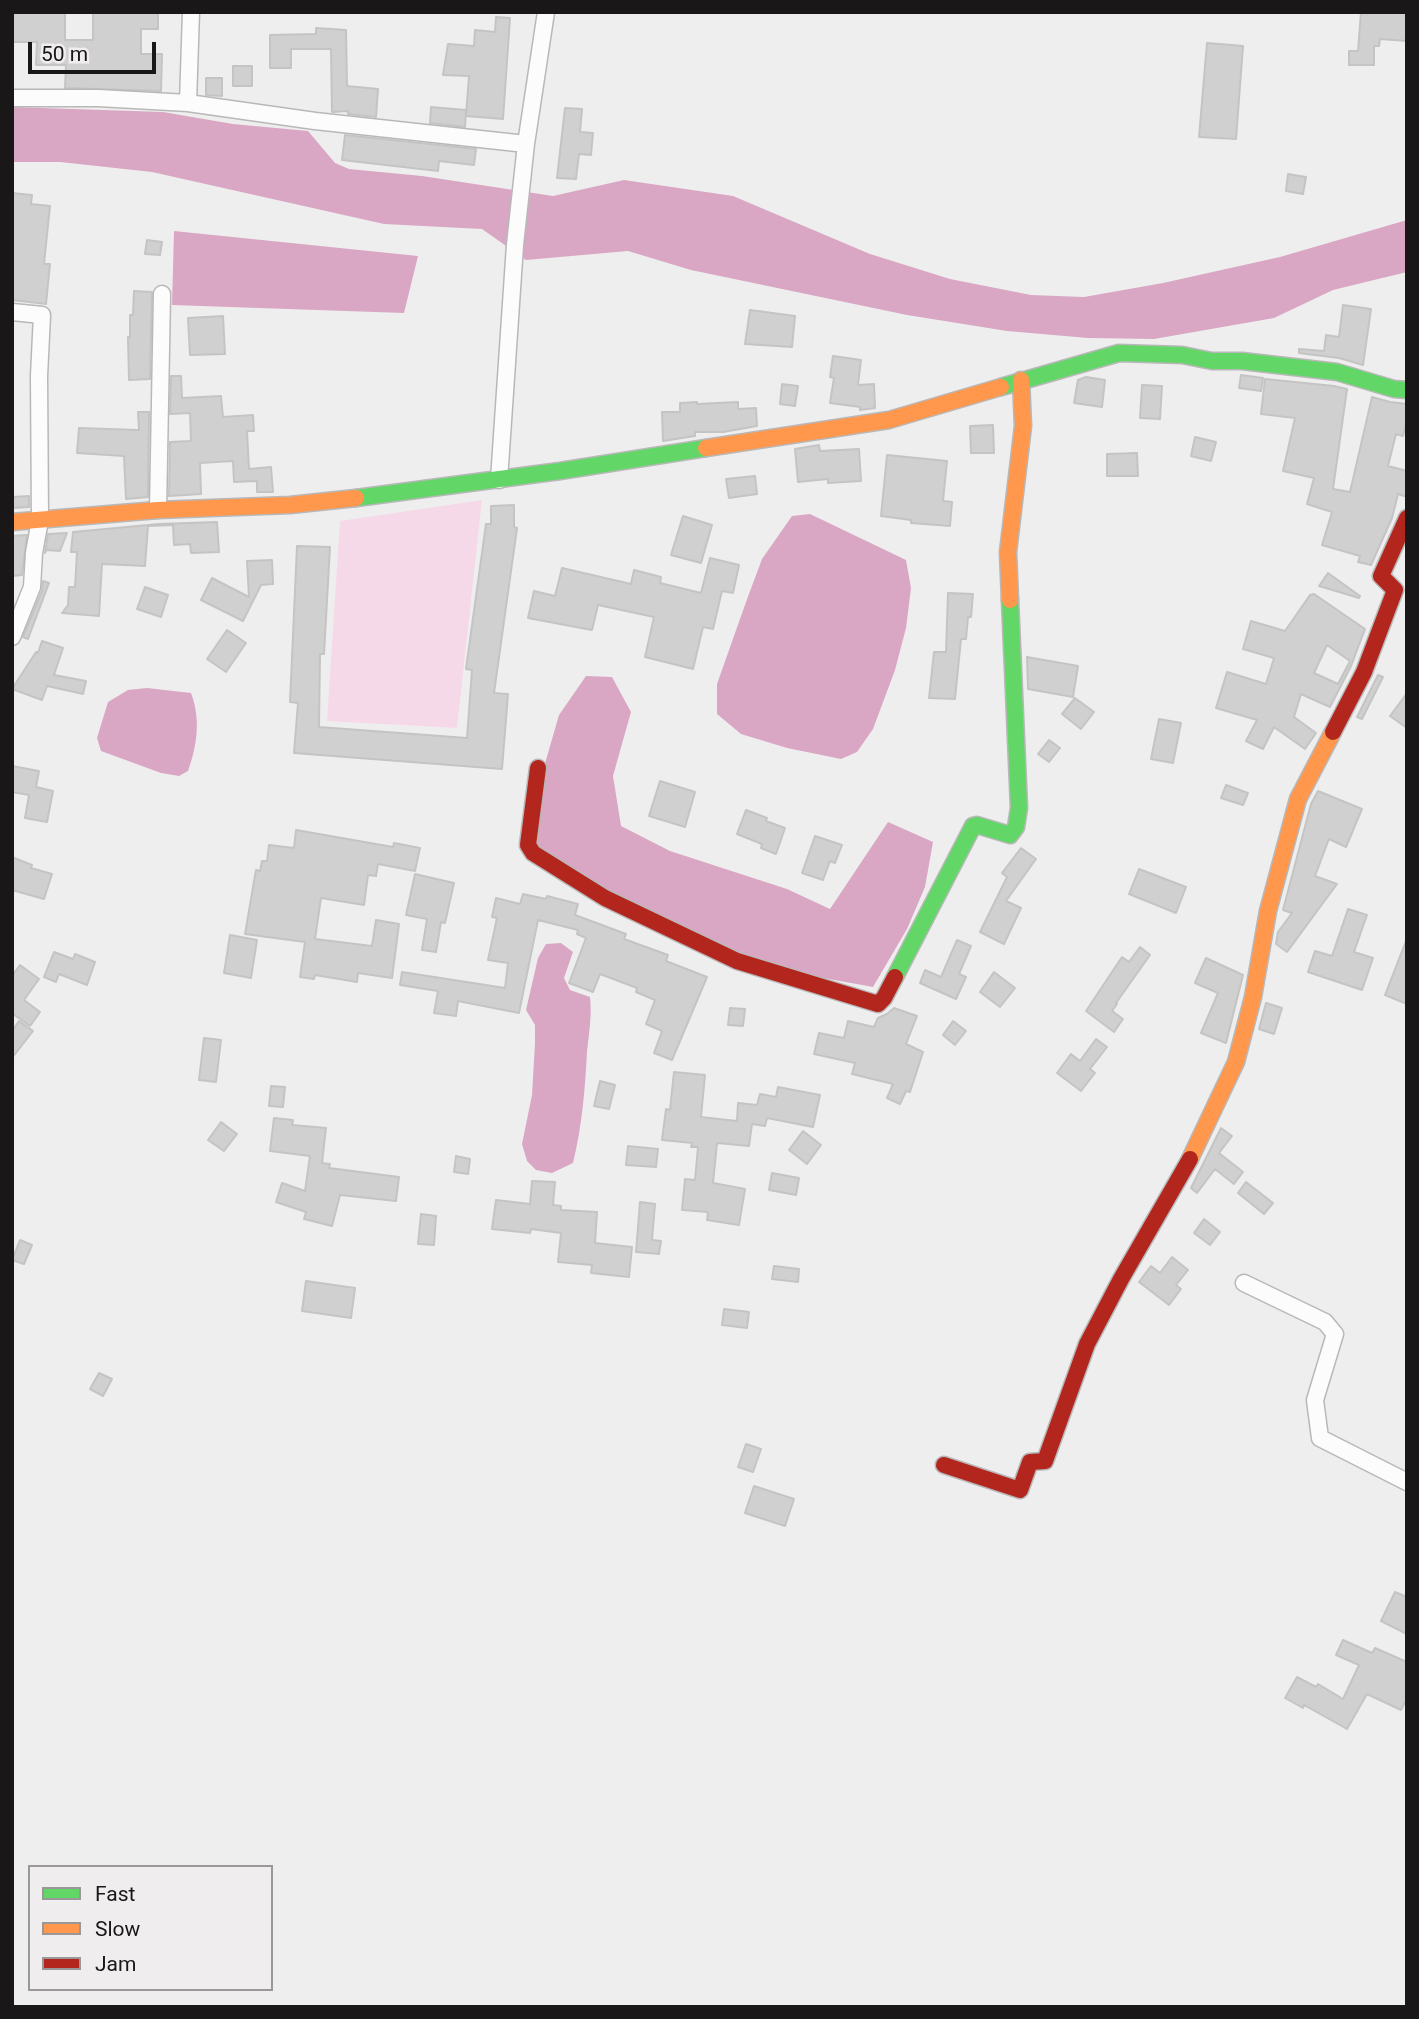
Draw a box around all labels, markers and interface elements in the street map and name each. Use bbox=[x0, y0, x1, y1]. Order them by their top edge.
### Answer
scale bar bbox=[32, 28, 159, 72]
text: 50 m bbox=[41, 42, 88, 66]
legend bbox=[28, 1865, 273, 1991]
text: Fast bbox=[95, 1882, 135, 1906]
text: Slow bbox=[95, 1917, 140, 1941]
text: Jam bbox=[95, 1952, 136, 1976]

